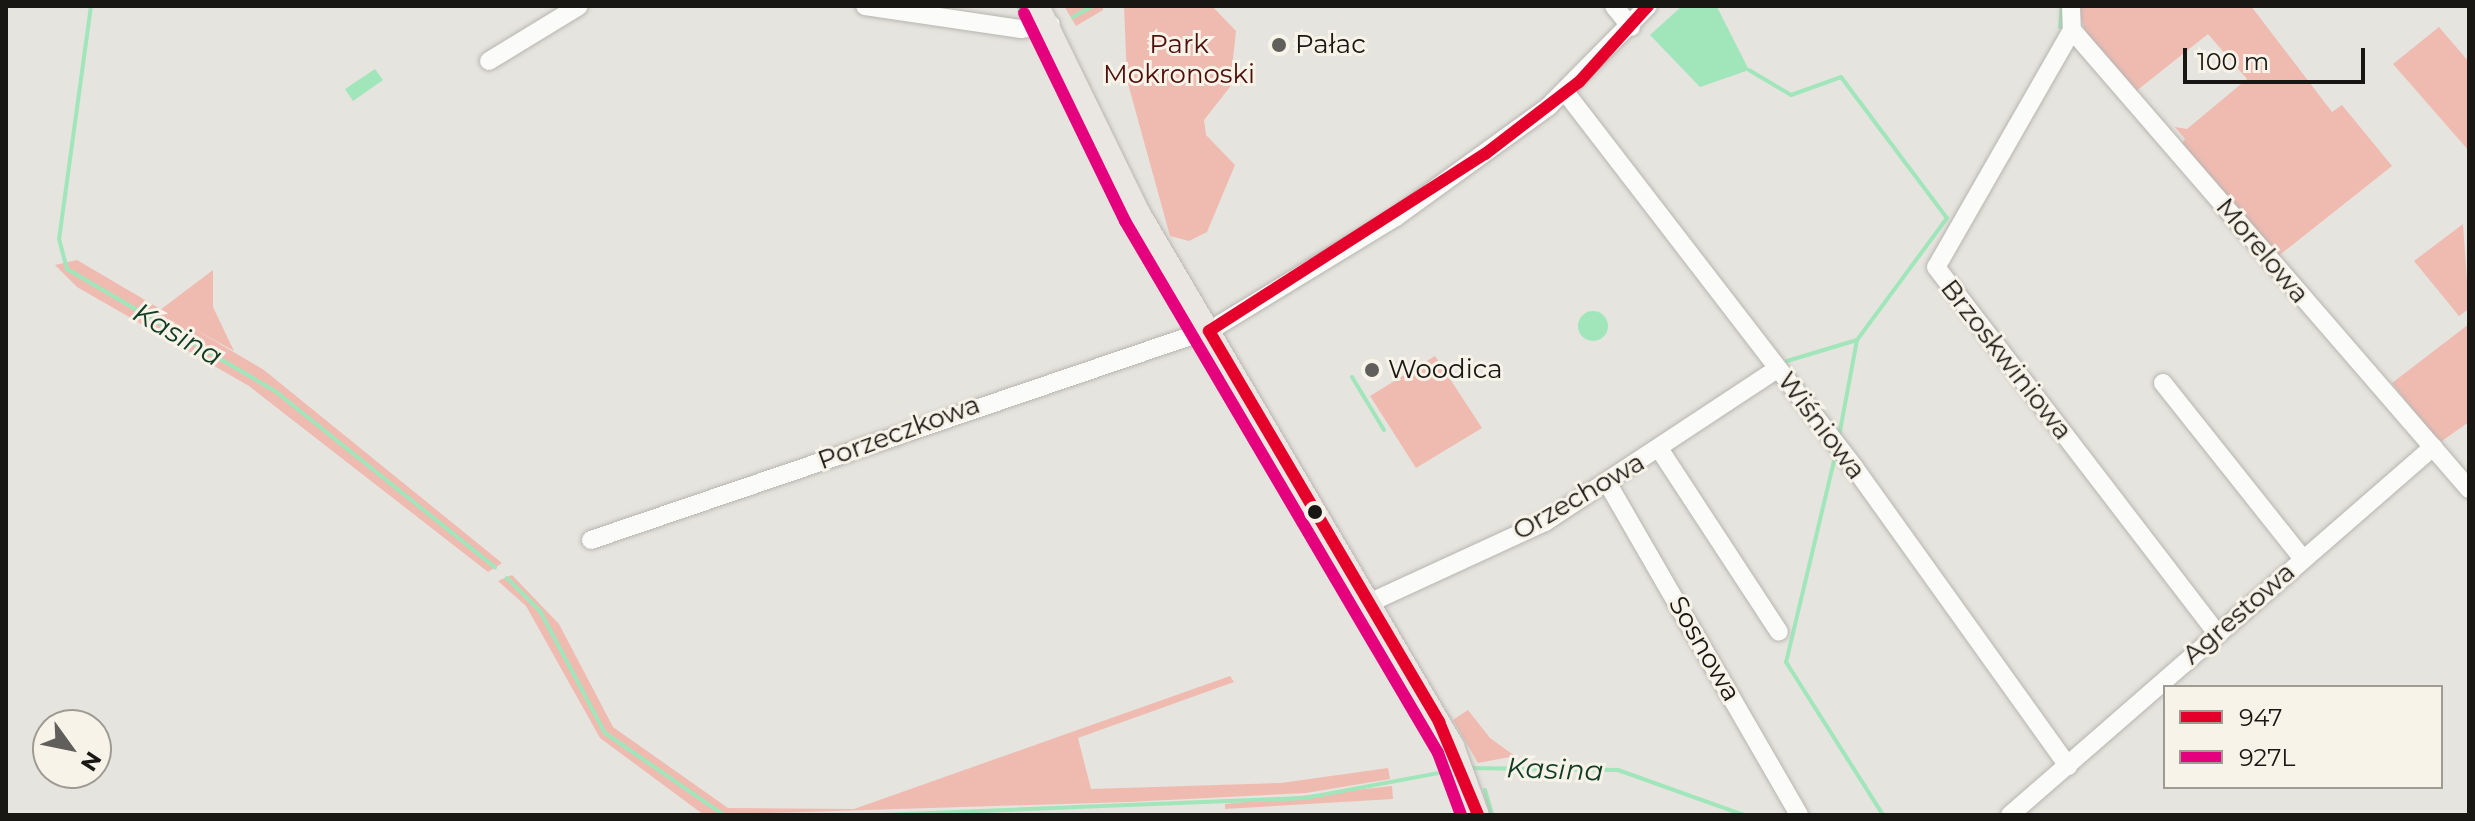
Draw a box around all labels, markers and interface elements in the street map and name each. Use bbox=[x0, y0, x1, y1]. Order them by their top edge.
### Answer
park label: Park Mokronoski bbox=[1103, 29, 1255, 90]
place label: Pałac bbox=[1295, 29, 1366, 61]
scale bar bbox=[2187, 32, 2369, 82]
marker: Pałac bbox=[1270, 36, 1288, 54]
text: 100 m bbox=[2197, 47, 2269, 76]
street label: Morelowa bbox=[2209, 192, 2315, 310]
street label: Brzoskwiniowa bbox=[1934, 274, 2078, 446]
water label: Kasina bbox=[127, 295, 229, 373]
place label: Woodica bbox=[1388, 354, 1503, 386]
marker: Woodica bbox=[1363, 361, 1381, 379]
street label: Wiśniowa bbox=[1771, 366, 1871, 486]
street label: Porzeczkowa bbox=[814, 389, 984, 477]
street label: Orzechowa bbox=[1508, 447, 1650, 547]
unlabelled marker bbox=[1307, 504, 1323, 520]
street label: Agrestowa bbox=[2177, 557, 2301, 671]
street label: Sosnowa bbox=[1661, 591, 1747, 707]
legend bbox=[2163, 685, 2443, 789]
text: 947 bbox=[2239, 703, 2282, 732]
north arrow bbox=[32, 709, 112, 789]
text: 927L bbox=[2239, 743, 2295, 772]
text: N bbox=[75, 746, 107, 776]
water label: Kasina bbox=[1506, 751, 1604, 787]

